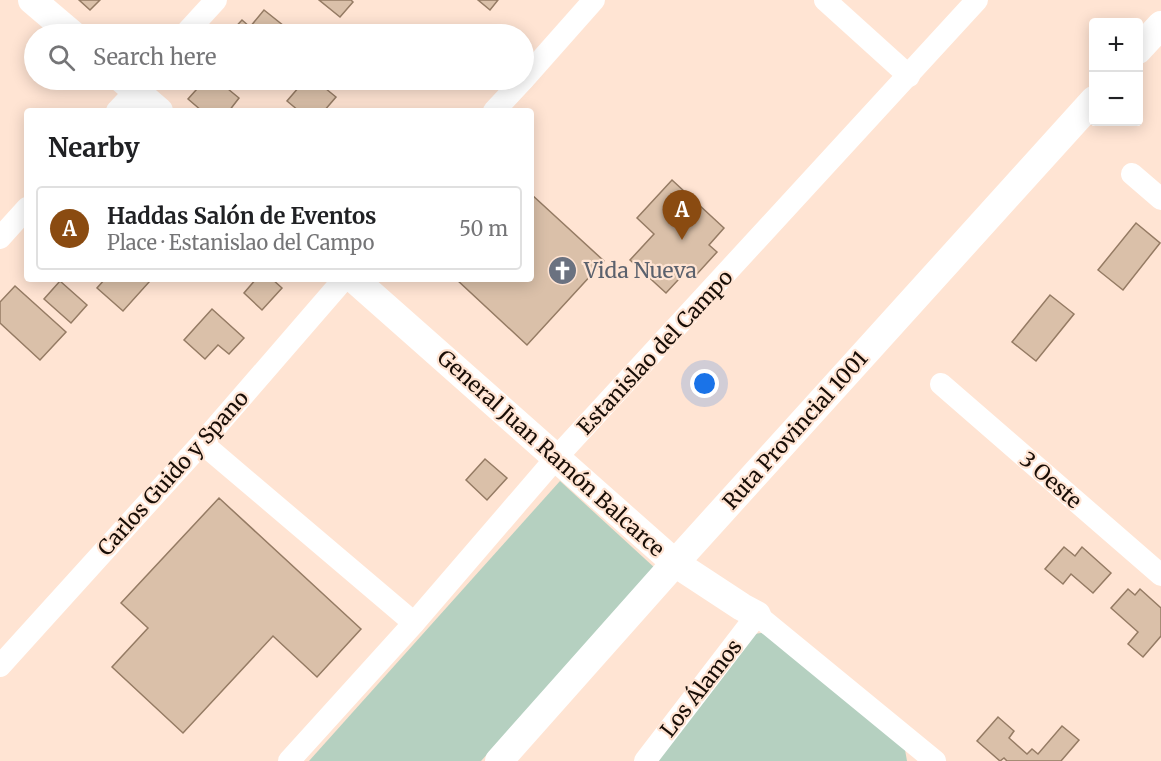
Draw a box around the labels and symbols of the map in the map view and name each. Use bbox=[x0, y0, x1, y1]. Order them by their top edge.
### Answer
pin: A bbox=[662, 190, 702, 240]
church icon: Vida Nueva bbox=[547, 254, 579, 286]
place label: Vida Nueva bbox=[583, 257, 697, 284]
street label: Estanislao del Campo bbox=[572, 264, 738, 440]
street label: General Juan Ramón Balcarce bbox=[432, 344, 670, 562]
street label: Ruta Provincial 1001 bbox=[717, 345, 873, 515]
your location bbox=[690, 369, 719, 398]
street label: Carlos Guido y Spano bbox=[92, 385, 254, 561]
street label: 3 Oeste bbox=[1015, 446, 1087, 514]
street label: Los Álamos bbox=[654, 633, 748, 742]

